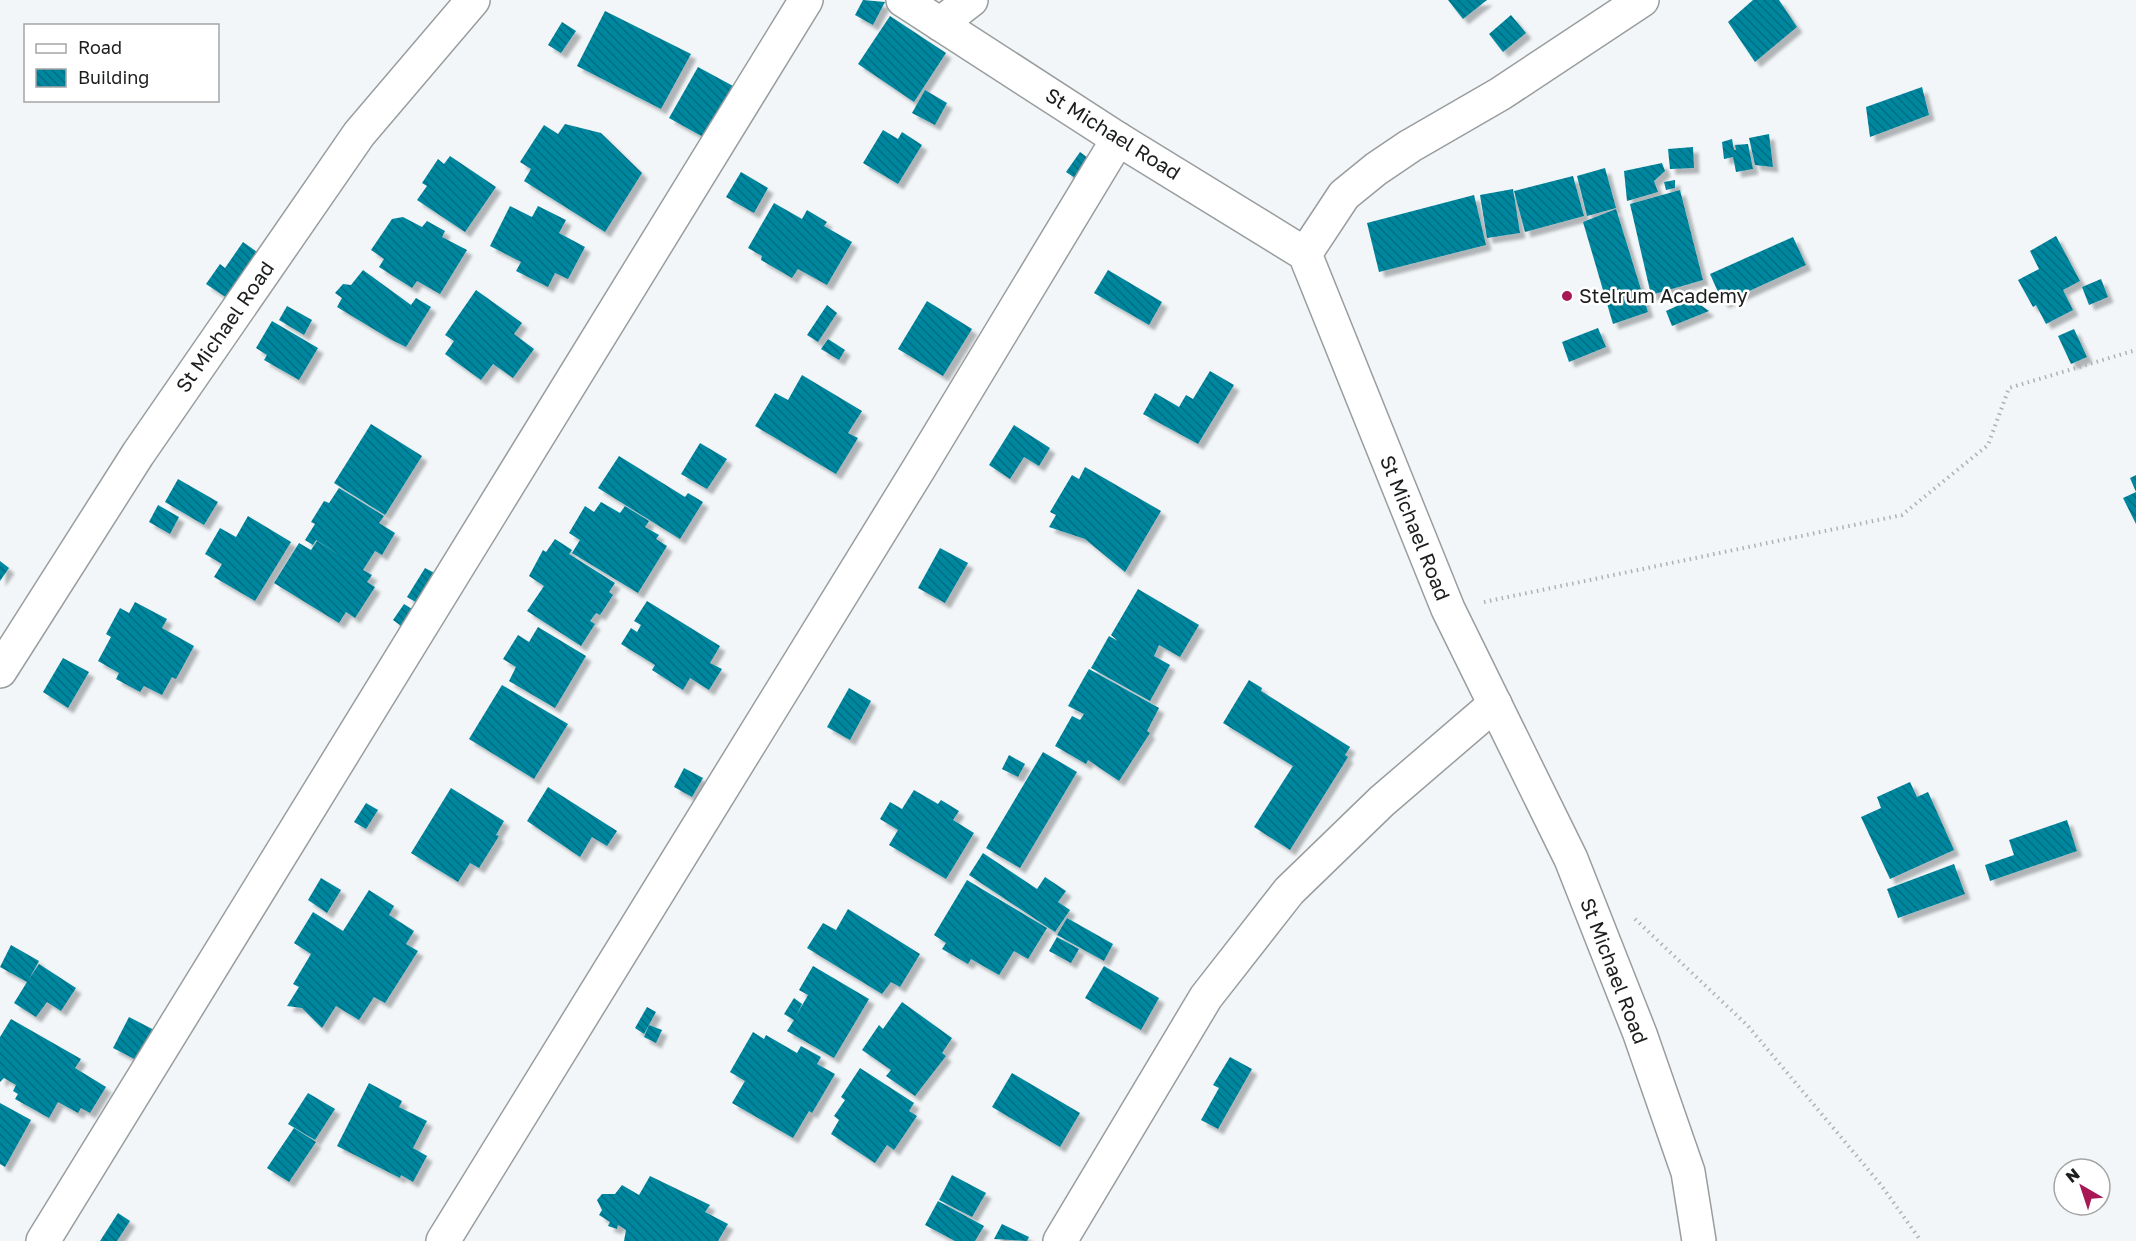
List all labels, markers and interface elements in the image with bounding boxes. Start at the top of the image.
legend [24,24,219,102]
text: Road [78,36,122,58]
text: Building [78,66,149,88]
street label: St Michael Road [1042,82,1185,184]
street label: St Michael Road [170,256,278,397]
place label: Stelrum Academy [1579,283,1748,307]
marker: Stelrum Academy [1560,289,1574,303]
street label: St Michael Road [1376,452,1456,604]
street label: St Michael Road [1576,894,1654,1047]
north arrow [2052,1157,2112,1217]
text: N [2062,1164,2084,1187]

